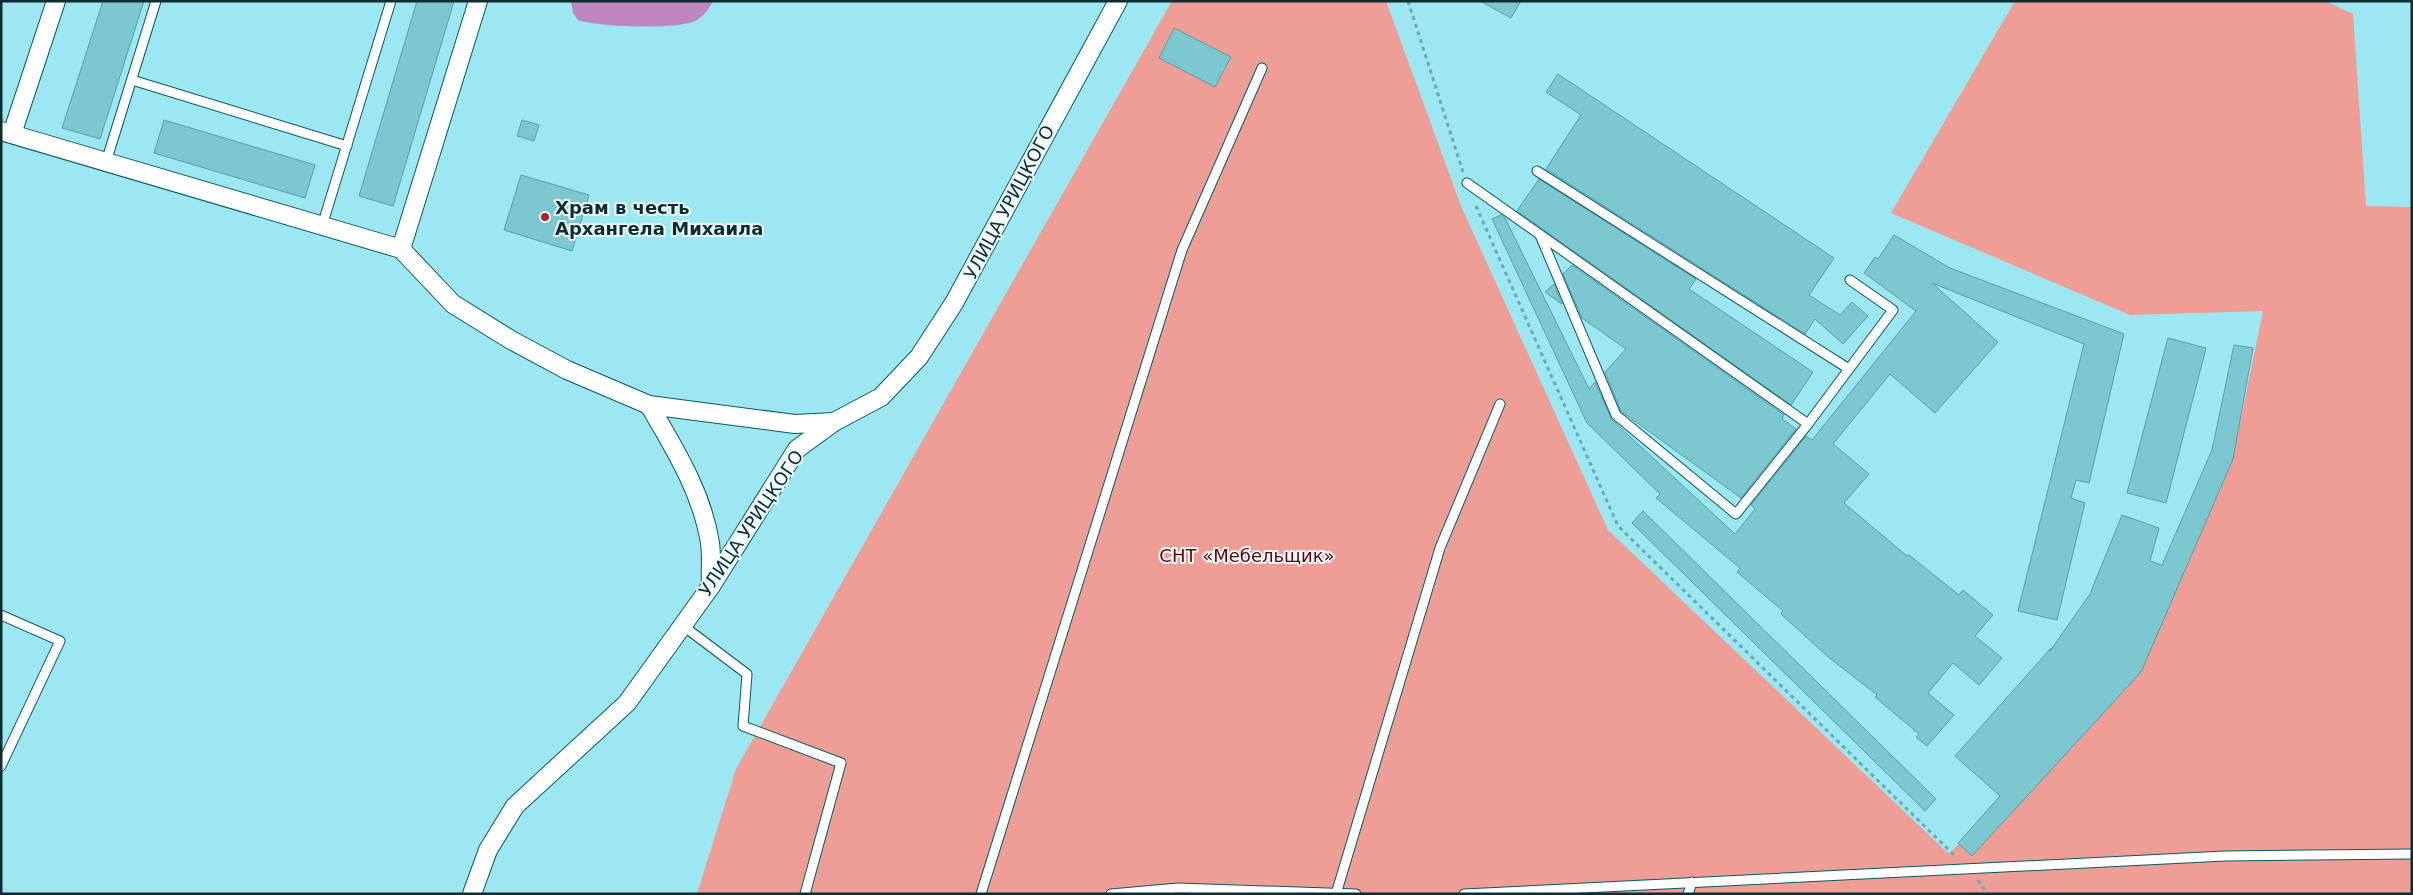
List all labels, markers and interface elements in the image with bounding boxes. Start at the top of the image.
street label: УЛИЦА УРИЦКОГО [960,121,1058,283]
place label: Храм в честь Архангела Михаила [555,197,763,239]
marker: Храм в честь Архангела Михаила [539,211,551,223]
street label: УЛИЦА УРИЦКОГО [694,446,808,600]
park label: СНТ «Мебельщик» [1159,545,1335,566]

